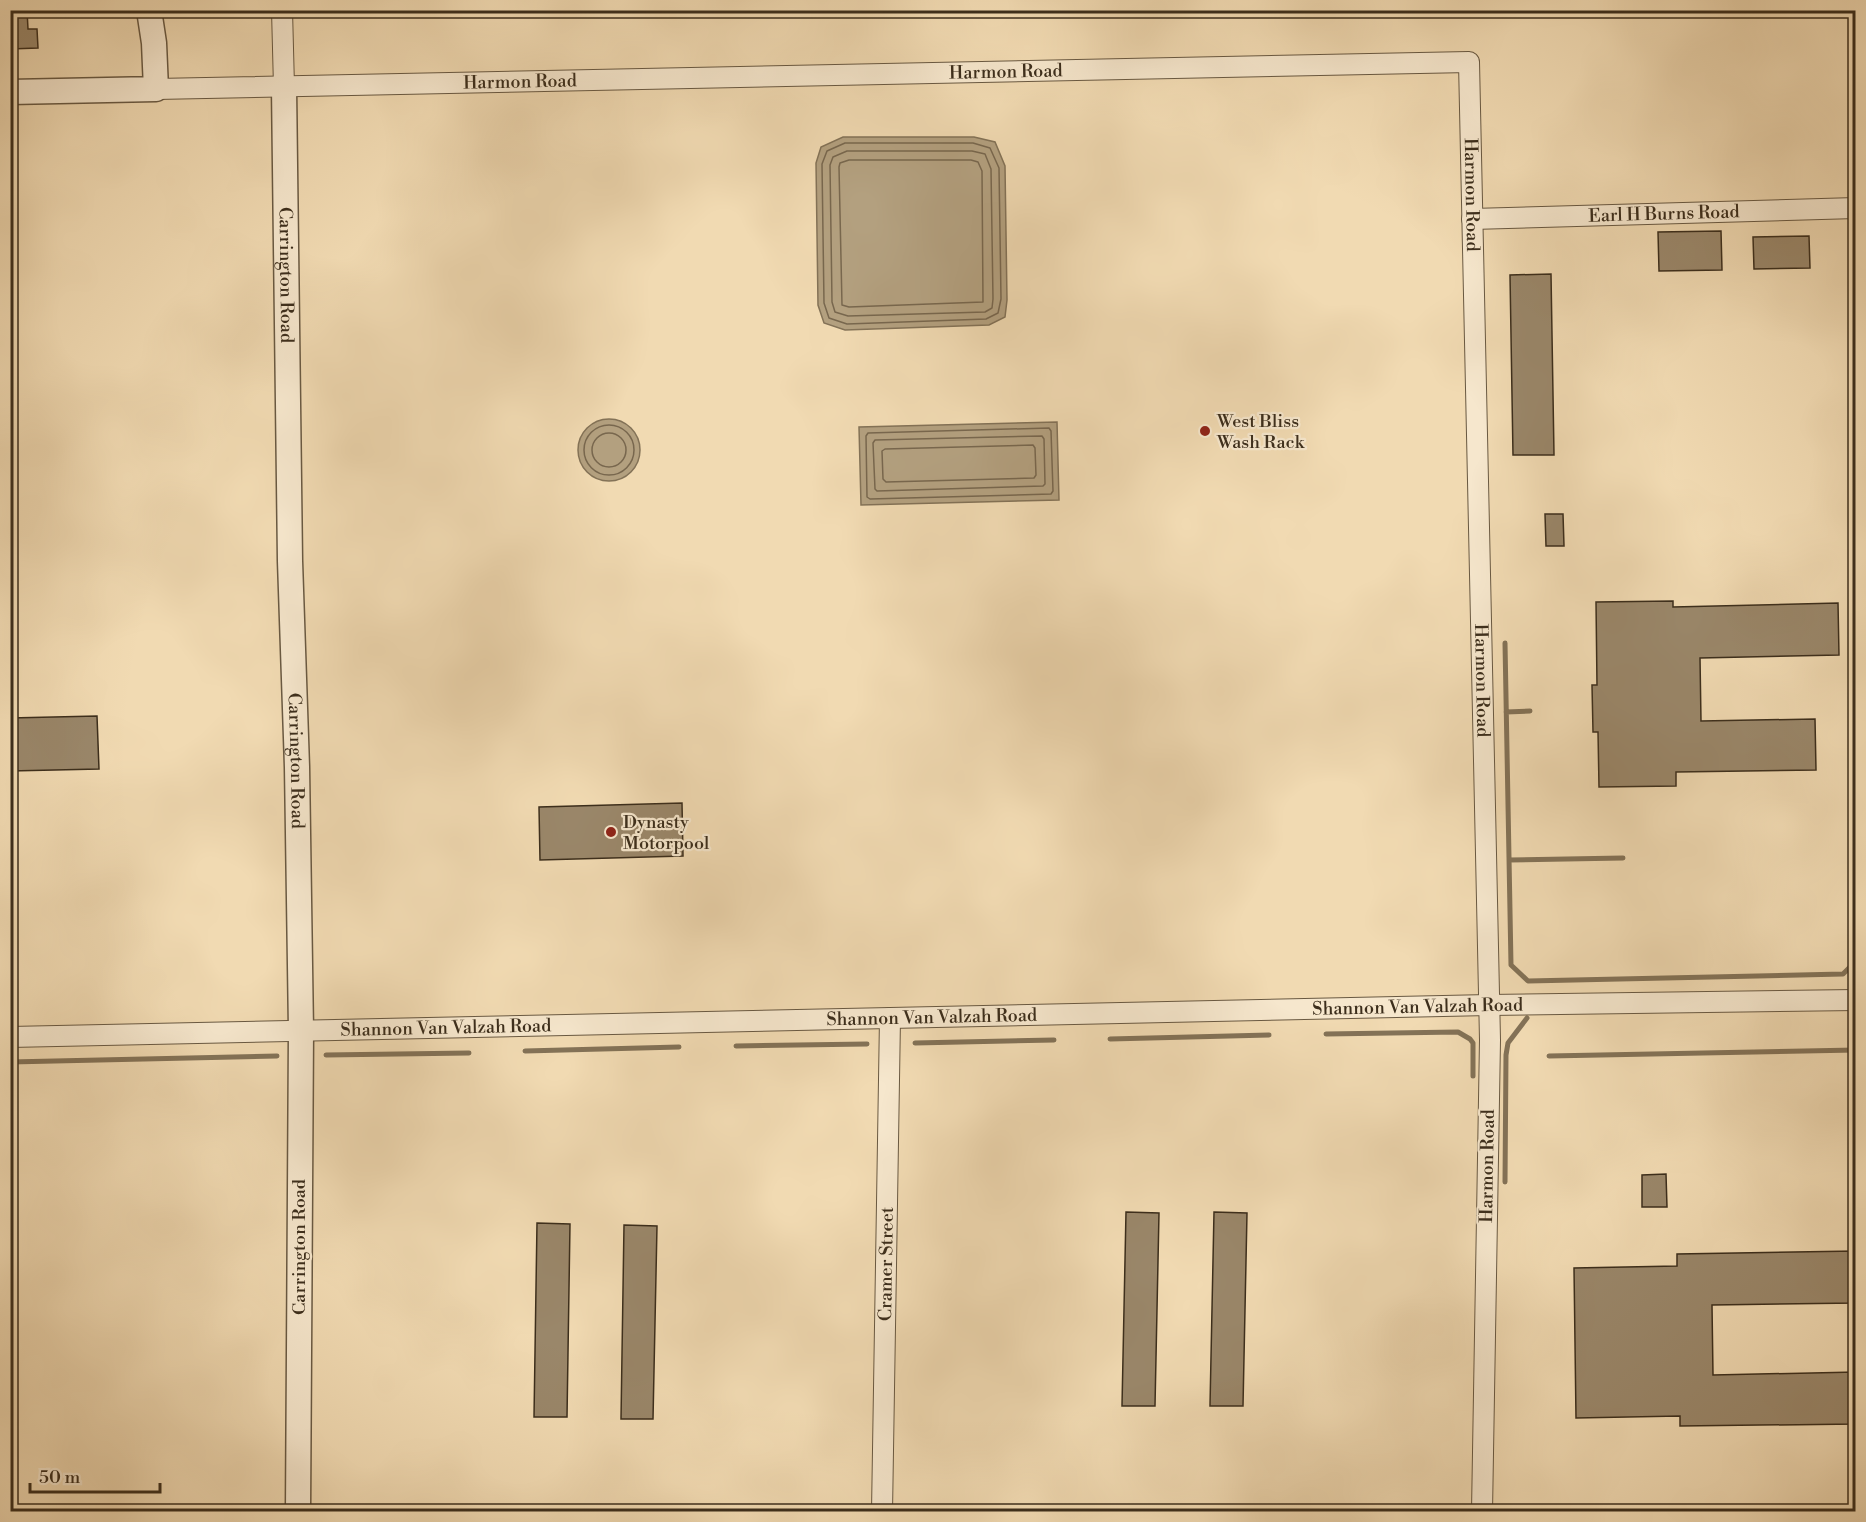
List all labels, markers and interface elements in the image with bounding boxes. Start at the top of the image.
street label: Harmon Road [949,59,1064,85]
street label: Harmon Road [463,69,578,95]
street label: Harmon Road [1459,138,1484,253]
street label: Earl H Burns Road [1588,200,1741,228]
street label: Carrington Road [274,207,298,344]
place label: West Bliss Wash Rack [1216,410,1306,454]
marker: West Bliss Wash Rack [1198,424,1212,438]
street label: Harmon Road [1469,623,1495,738]
street label: Carrington Road [282,692,309,830]
place label: Dynasty Motorpool [623,811,710,855]
marker: Dynasty Motorpool [604,825,618,839]
street label: Shannon Van Valzah Road [1312,994,1524,1021]
street label: Shannon Van Valzah Road [826,1004,1038,1031]
street label: Shannon Van Valzah Road [340,1014,552,1042]
street label: Harmon Road [1475,1108,1500,1223]
street label: Carrington Road [288,1178,311,1315]
street label: Cramer Street [874,1206,899,1321]
scale bar [30,1456,160,1494]
text: 50 m [39,1466,81,1489]

